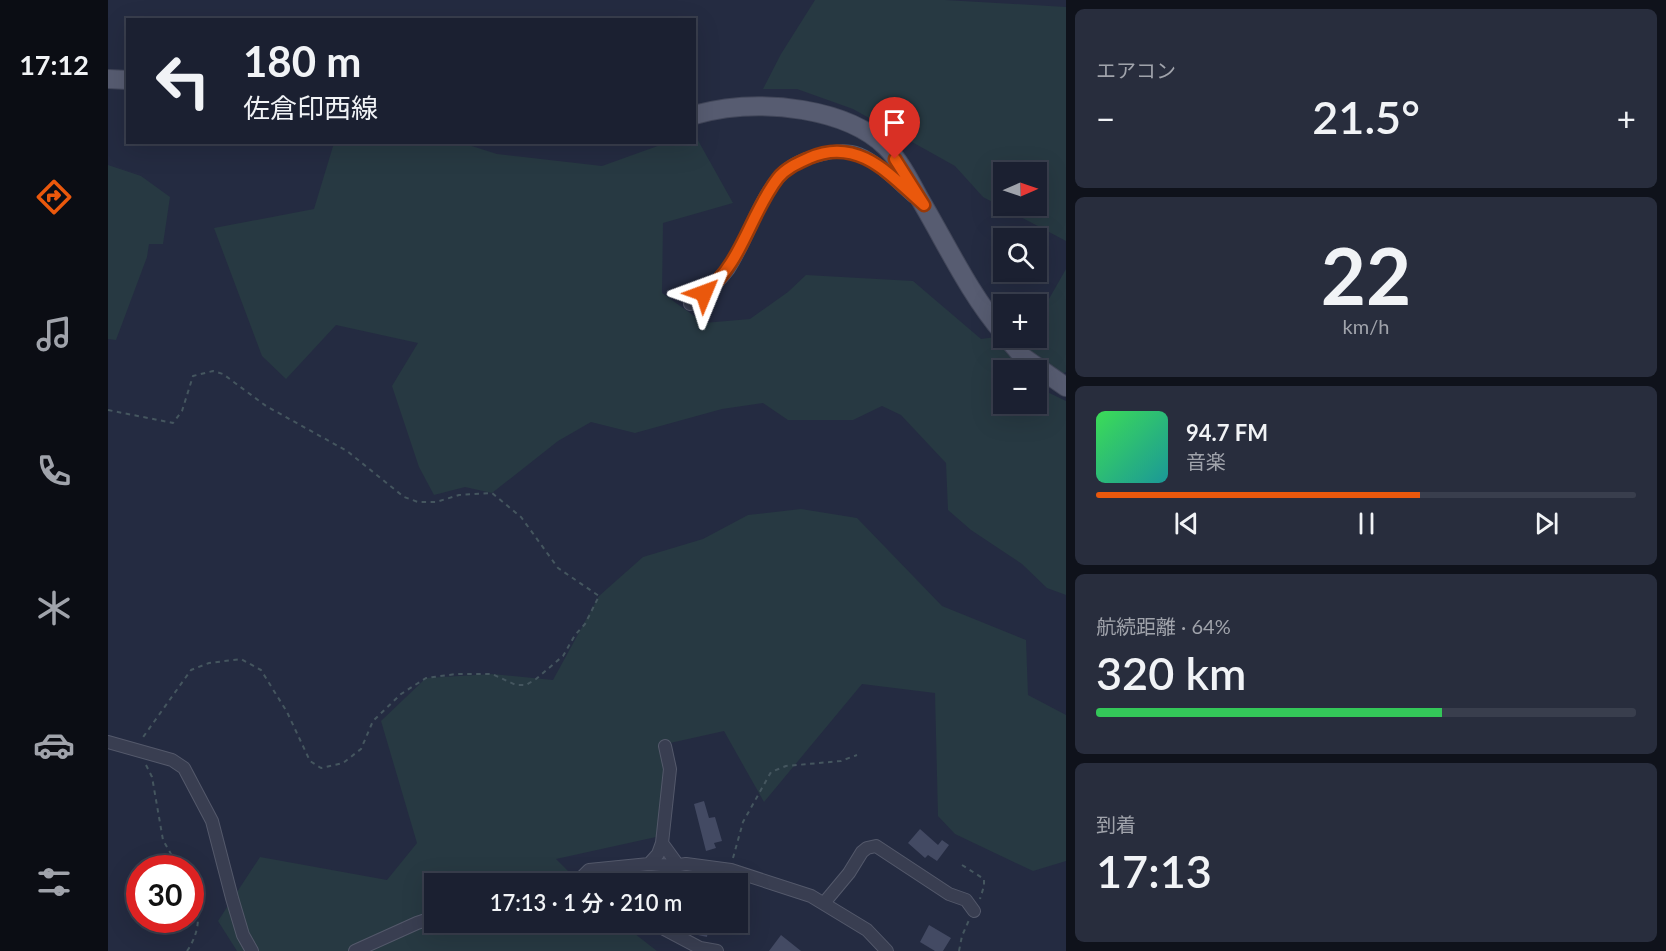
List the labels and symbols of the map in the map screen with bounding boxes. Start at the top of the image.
pin [869,97,920,159]
north arrow [993,162,1047,216]
position arrow [672,261,736,325]
speed limit sign: 30 [126,855,204,933]

